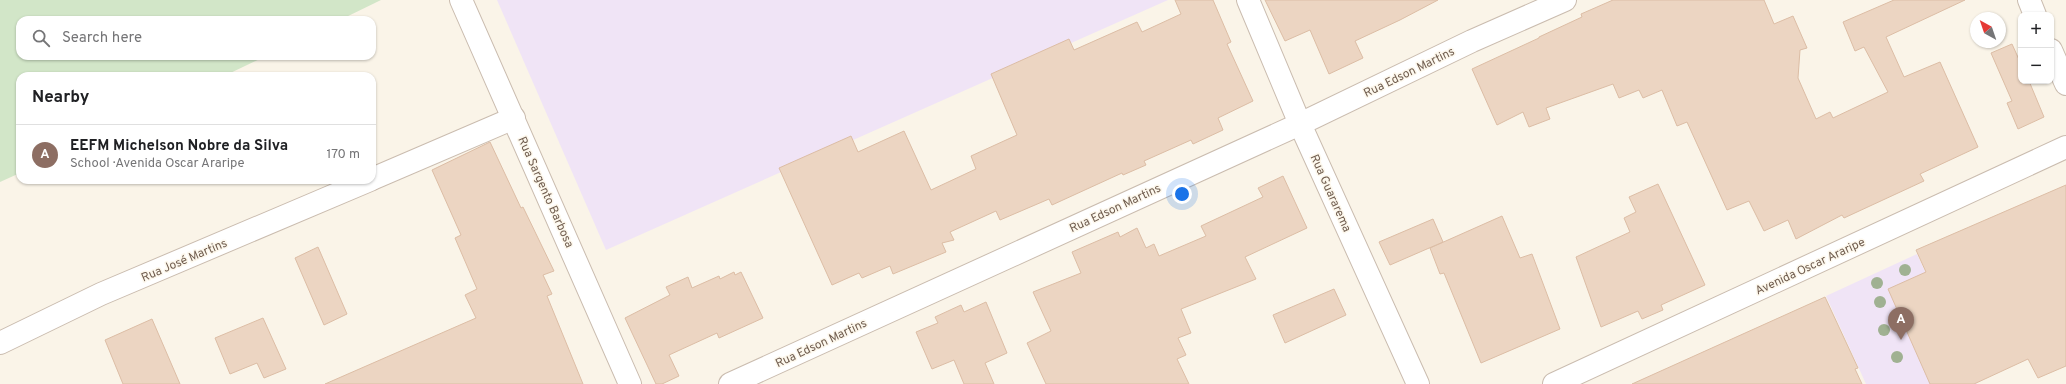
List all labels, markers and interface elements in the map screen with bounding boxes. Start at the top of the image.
north arrow [1970,12,2006,48]
map controls [2018,12,2054,84]
button: + [2018,12,2054,48]
search box [16,16,376,60]
icon: search [30,27,52,49]
text: Search here [62,29,142,48]
street label: Rua Edson Martins [1361,44,1458,102]
button: − [2018,48,2054,84]
text: Nearby [32,87,89,109]
street label: Rua Sargento Barbosa [513,134,577,250]
text: EEFM Michelson Nobre da Silva [70,137,288,156]
text: A [40,147,50,163]
text: 170 m [326,147,360,163]
street label: Rua Guararema [1306,152,1354,235]
text: School · Avenida Oscar Araripe [70,156,245,172]
street label: Rua Edson Martins [1067,181,1164,237]
your location [1172,184,1192,204]
street label: Avenida Oscar Araripe [1753,234,1868,299]
street label: Rua José Martins [139,236,230,286]
pin: A [1888,307,1914,340]
street label: Rua Edson Martins [773,316,870,372]

